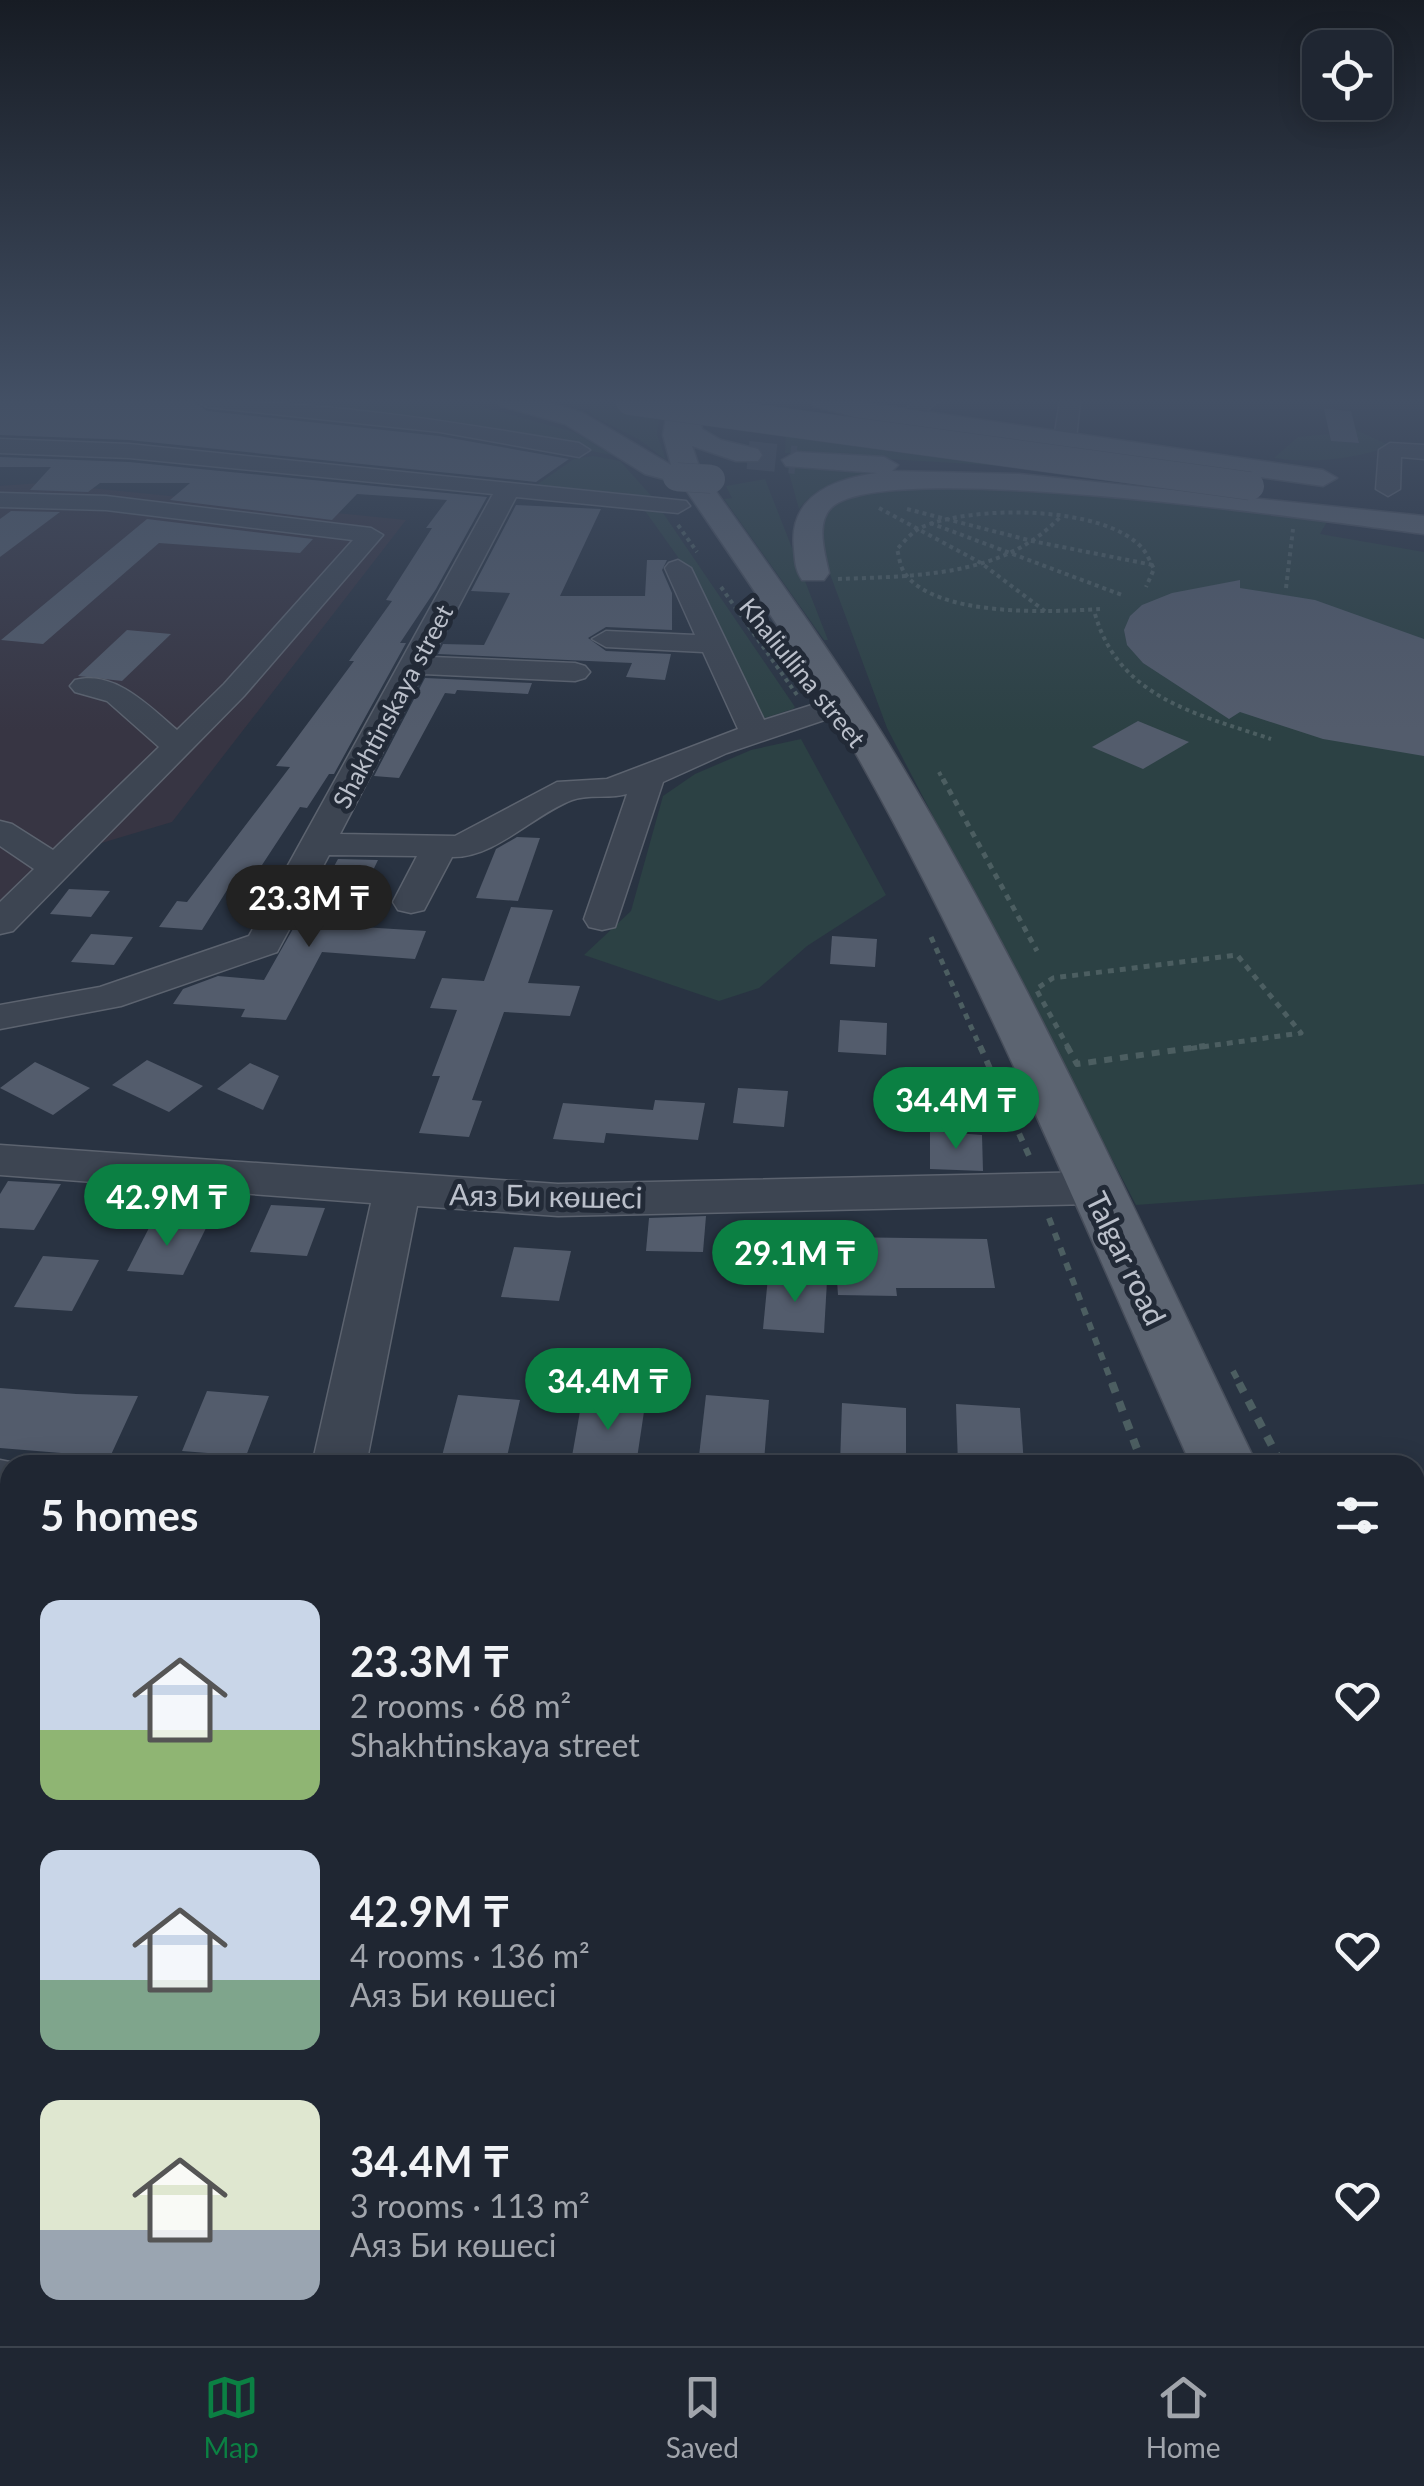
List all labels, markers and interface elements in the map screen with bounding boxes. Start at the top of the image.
map controls [1302,30,1392,120]
button: locate [1302,30,1392,120]
street label: Khaliullina street [734,591,872,753]
street label: Shakhtinskaya street [326,599,458,813]
pin: 23.3M ₸ [217,865,401,950]
text: 23.3M ₸ [248,878,370,917]
pin: 34.4M ₸ [864,1067,1048,1152]
text: 34.4M ₸ [895,1080,1017,1119]
pin: 42.9M ₸ [75,1164,259,1249]
street label: Аяз Би көшесі [449,1175,643,1215]
text: 42.9M ₸ [106,1177,228,1216]
street label: Talgar road [1079,1185,1175,1331]
pin: 29.1M ₸ [703,1220,887,1305]
text: 29.1M ₸ [734,1233,856,1272]
pin: 34.4M ₸ [516,1348,700,1433]
text: 34.4M ₸ [547,1361,669,1400]
icon: filters [1330,1488,1385,1543]
text: 5 homes [40,1490,198,1540]
text: 23.3M ₸ [350,1636,510,1686]
icon: home [120,1640,240,1760]
icon: heart [1330,1673,1385,1728]
text: 2 rooms · 68 m² [350,1686,571,1725]
text: Shakhtinskaya street [350,1725,640,1764]
text: 42.9M ₸ [350,1886,510,1936]
icon: home [120,1890,240,2010]
icon: heart [1330,1923,1385,1978]
text: 4 rooms · 136 m² [350,1936,590,1975]
text: Аяз Би көшесі [350,1975,556,2014]
text: 34.4M ₸ [350,2136,510,2186]
icon: home [120,2140,240,2260]
icon: heart [1330,2173,1385,2228]
text: 3 rooms · 113 m² [350,2186,590,2225]
text: Аяз Би көшесі [350,2225,556,2264]
tab: Map [204,2370,259,2464]
tab: Saved [666,2370,739,2464]
tab: Home [1146,2370,1220,2464]

